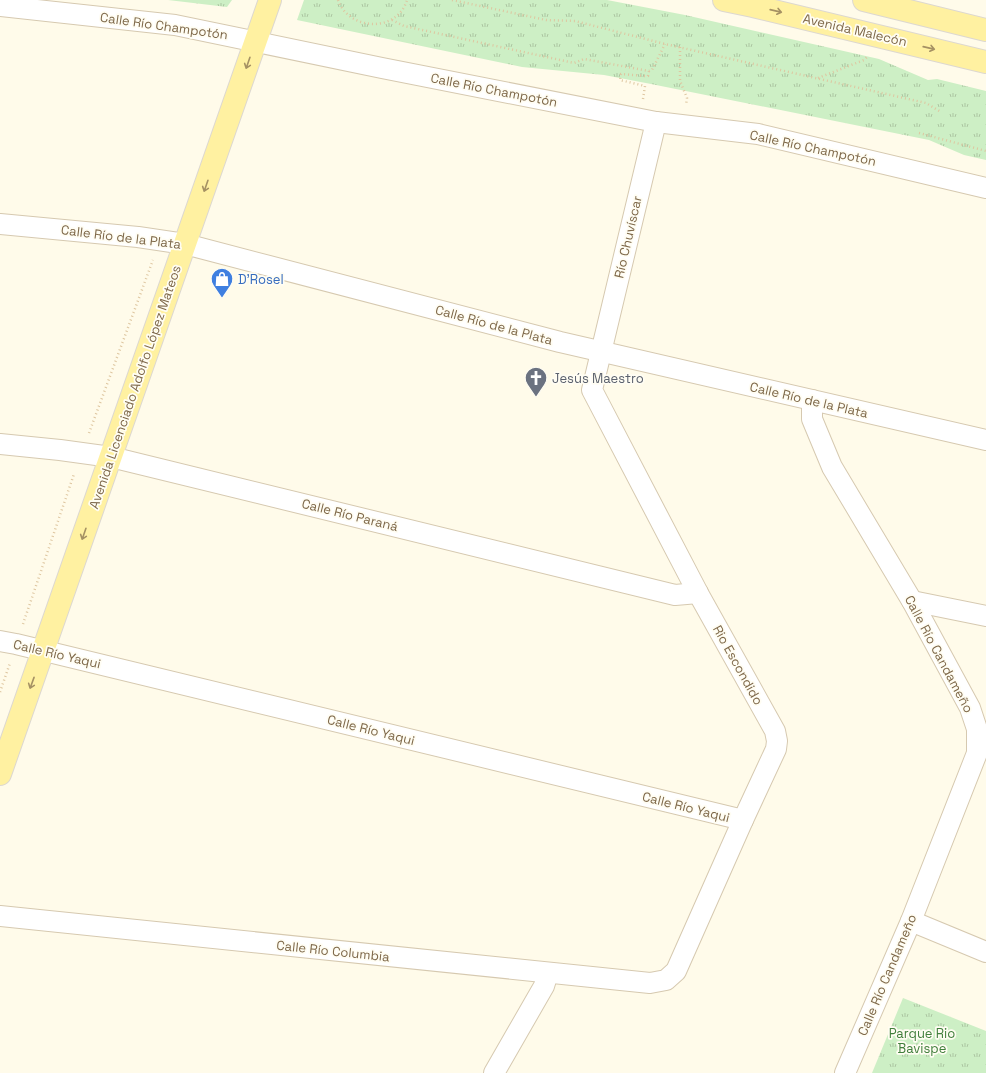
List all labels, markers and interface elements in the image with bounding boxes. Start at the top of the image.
one-way arrow [769,8,782,16]
street label: Calle Río Champotón [99,9,229,43]
street label: Avenida Malecón [801,10,909,50]
one-way arrow [922,45,935,52]
one-way arrow [244,57,252,69]
street label: Calle Río Champotón [429,69,559,111]
street label: Calle Río Champotón [748,126,878,170]
one-way arrow [201,180,209,192]
street label: Río Chuvíscar [610,194,646,280]
street label: Calle Río de la Plata [60,221,183,253]
street label: Avenida Licenciado Adolfo López Mateos [85,263,185,511]
shop icon: D'Rosel [209,266,235,299]
place label: D'Rosel [238,271,284,288]
street label: Calle Río de la Plata [433,301,555,349]
church icon: Jesús Maestro [523,365,549,398]
place label: Jesús Maestro [552,370,644,387]
street label: Calle Río de la Plata [748,378,870,422]
street label: Calle Río Paraná [300,495,400,535]
one-way arrow [80,527,87,540]
street label: Calle Río Candameño [901,592,977,716]
street label: Rio Escondido [709,622,767,708]
street label: Calle Río Yaqui [11,636,103,672]
one-way arrow [28,676,36,688]
street label: Calle Río Yaqui [326,711,416,749]
street label: Calle Río Yaqui [641,788,731,826]
street label: Calle Río Candameño [854,912,920,1038]
street label: Calle Río Columbia [276,937,391,965]
park label: Parque Rio Bavispe [889,1025,955,1057]

